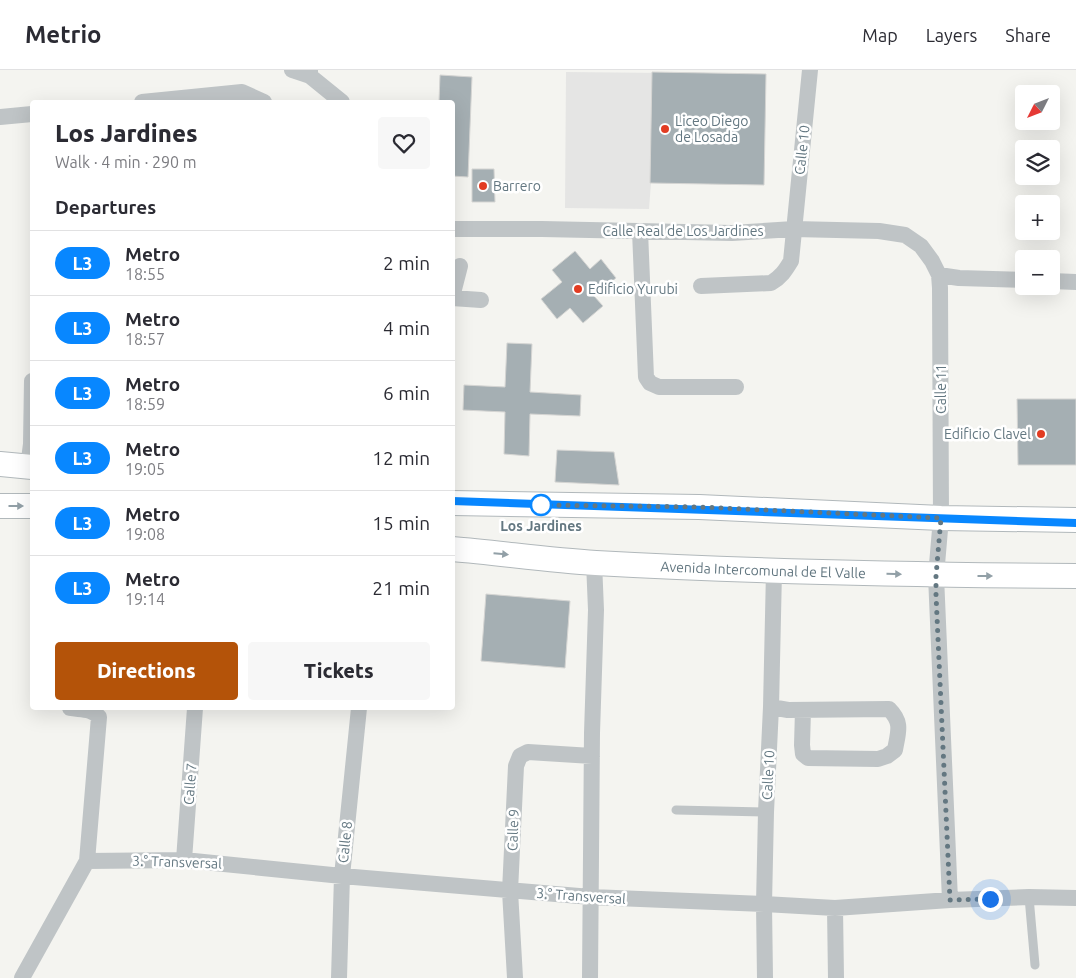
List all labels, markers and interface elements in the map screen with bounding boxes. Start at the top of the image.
text: Metrio [25,21,102,48]
text: Map [862,25,898,45]
text: Layers [926,25,977,45]
text: Share [1005,25,1051,45]
north arrow [1015,85,1060,130]
map controls [1015,85,1060,295]
place label: Liceo Diego de Losada [675,113,748,145]
button: heart [378,117,430,169]
text: Los Jardines [55,120,198,147]
marker: Liceo Diego de Losada [659,123,671,135]
street label: Calle 10 [791,124,813,176]
button: layers [1015,140,1060,185]
text: Walk · 4 min · 290 m [55,153,197,171]
place label: Barrero [493,178,541,194]
marker: Barrero [477,180,489,192]
button: + [1015,195,1060,240]
text: Departures [55,196,156,218]
street label: Calle Real de Los Jardines [602,223,764,239]
text: Metro [125,243,180,265]
button: − [1015,250,1060,295]
text: 2 min [383,252,430,274]
text: L3 [72,253,93,273]
text: 18:55 [125,265,165,283]
place label: Edificio Yurubi [588,281,678,297]
marker: Edificio Yurubi [572,283,584,295]
text: Metro [125,308,180,330]
text: 4 min [383,317,430,339]
text: L3 [72,318,93,338]
text: 18:57 [125,330,165,348]
street label: Calle 11 [933,364,949,414]
text: Metro [125,373,180,395]
text: 6 min [383,382,430,404]
text: L3 [72,383,93,403]
text: 18:59 [125,395,165,413]
place label: Edificio Clavel [944,426,1031,442]
marker: Edificio Clavel [1035,428,1047,440]
text: Metro [125,438,180,460]
text: 12 min [372,447,430,469]
text: L3 [72,448,93,468]
text: 19:05 [125,460,165,478]
marker: Los Jardines [530,494,552,516]
one-way arrow [9,502,25,510]
text: Metro [125,503,180,525]
text: 15 min [372,512,430,534]
text: L3 [72,513,93,533]
place label: Los Jardines [500,518,582,534]
text: 19:08 [125,525,165,543]
one-way arrow [493,550,509,558]
street label: Avenida Intercomunal de El Valle [660,558,866,581]
text: Metro [125,568,180,590]
one-way arrow [886,570,902,578]
one-way arrow [977,572,993,580]
text: 21 min [372,577,430,599]
text: L3 [72,578,93,598]
text: 19:14 [125,590,165,608]
button: Directions [55,642,238,700]
button: Tickets [248,642,430,700]
street label: Calle 10 [759,750,777,800]
street label: Calle 7 [181,763,199,805]
street label: Calle 9 [504,809,522,851]
street label: Calle 8 [335,820,355,864]
street label: 3.° Transversal [132,852,222,872]
street label: 3.° Transversal [536,885,627,907]
your location [978,887,1003,912]

